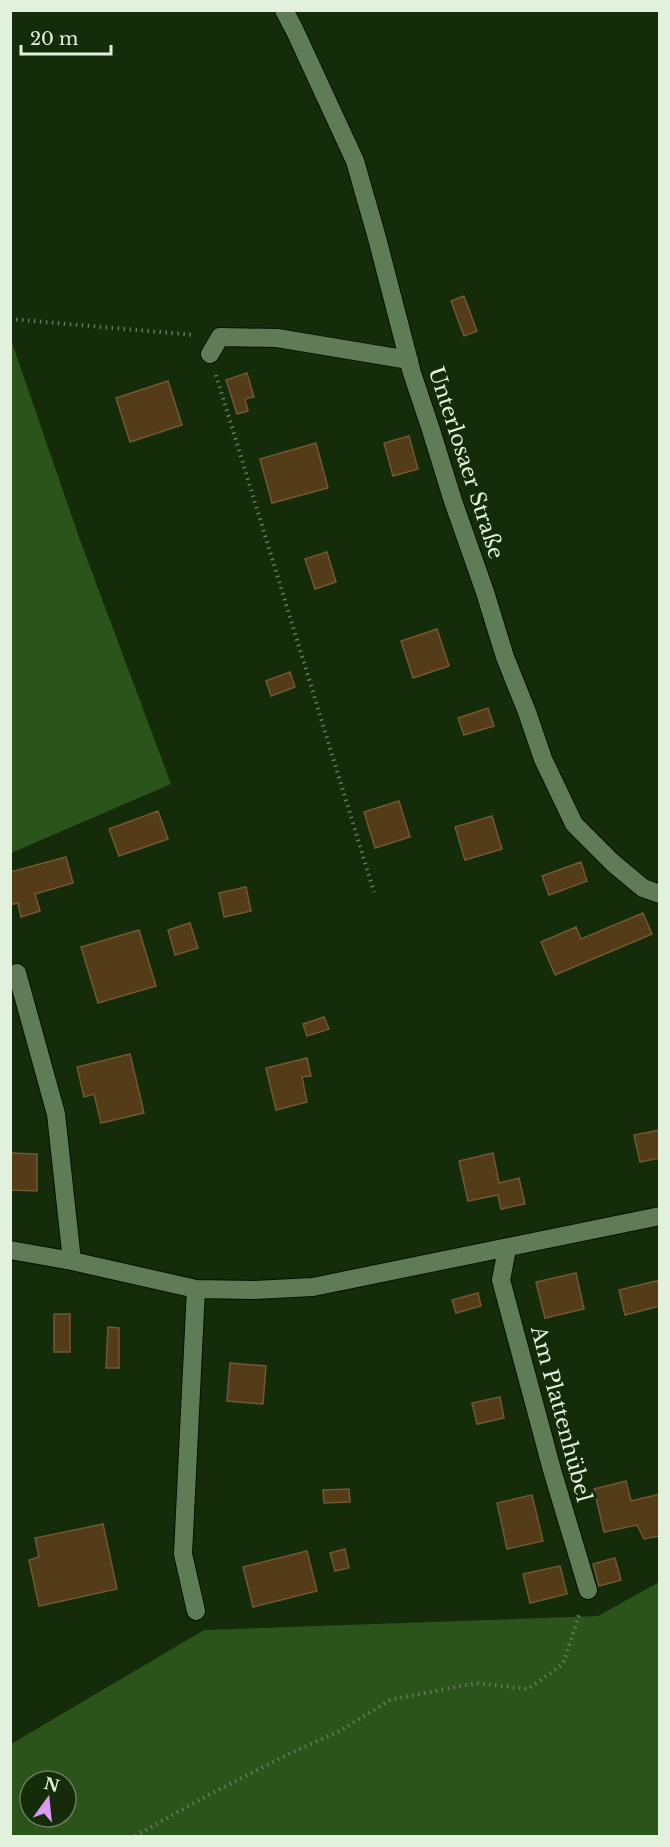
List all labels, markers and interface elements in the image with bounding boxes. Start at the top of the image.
scale bar [21,18,111,56]
text: 20 m [30,28,78,50]
street label: Unterlosaer Straße [423,364,509,562]
street label: Am Plattenhübel [525,1322,597,1505]
north arrow [18,1769,78,1829]
text: N [42,1773,62,1796]

